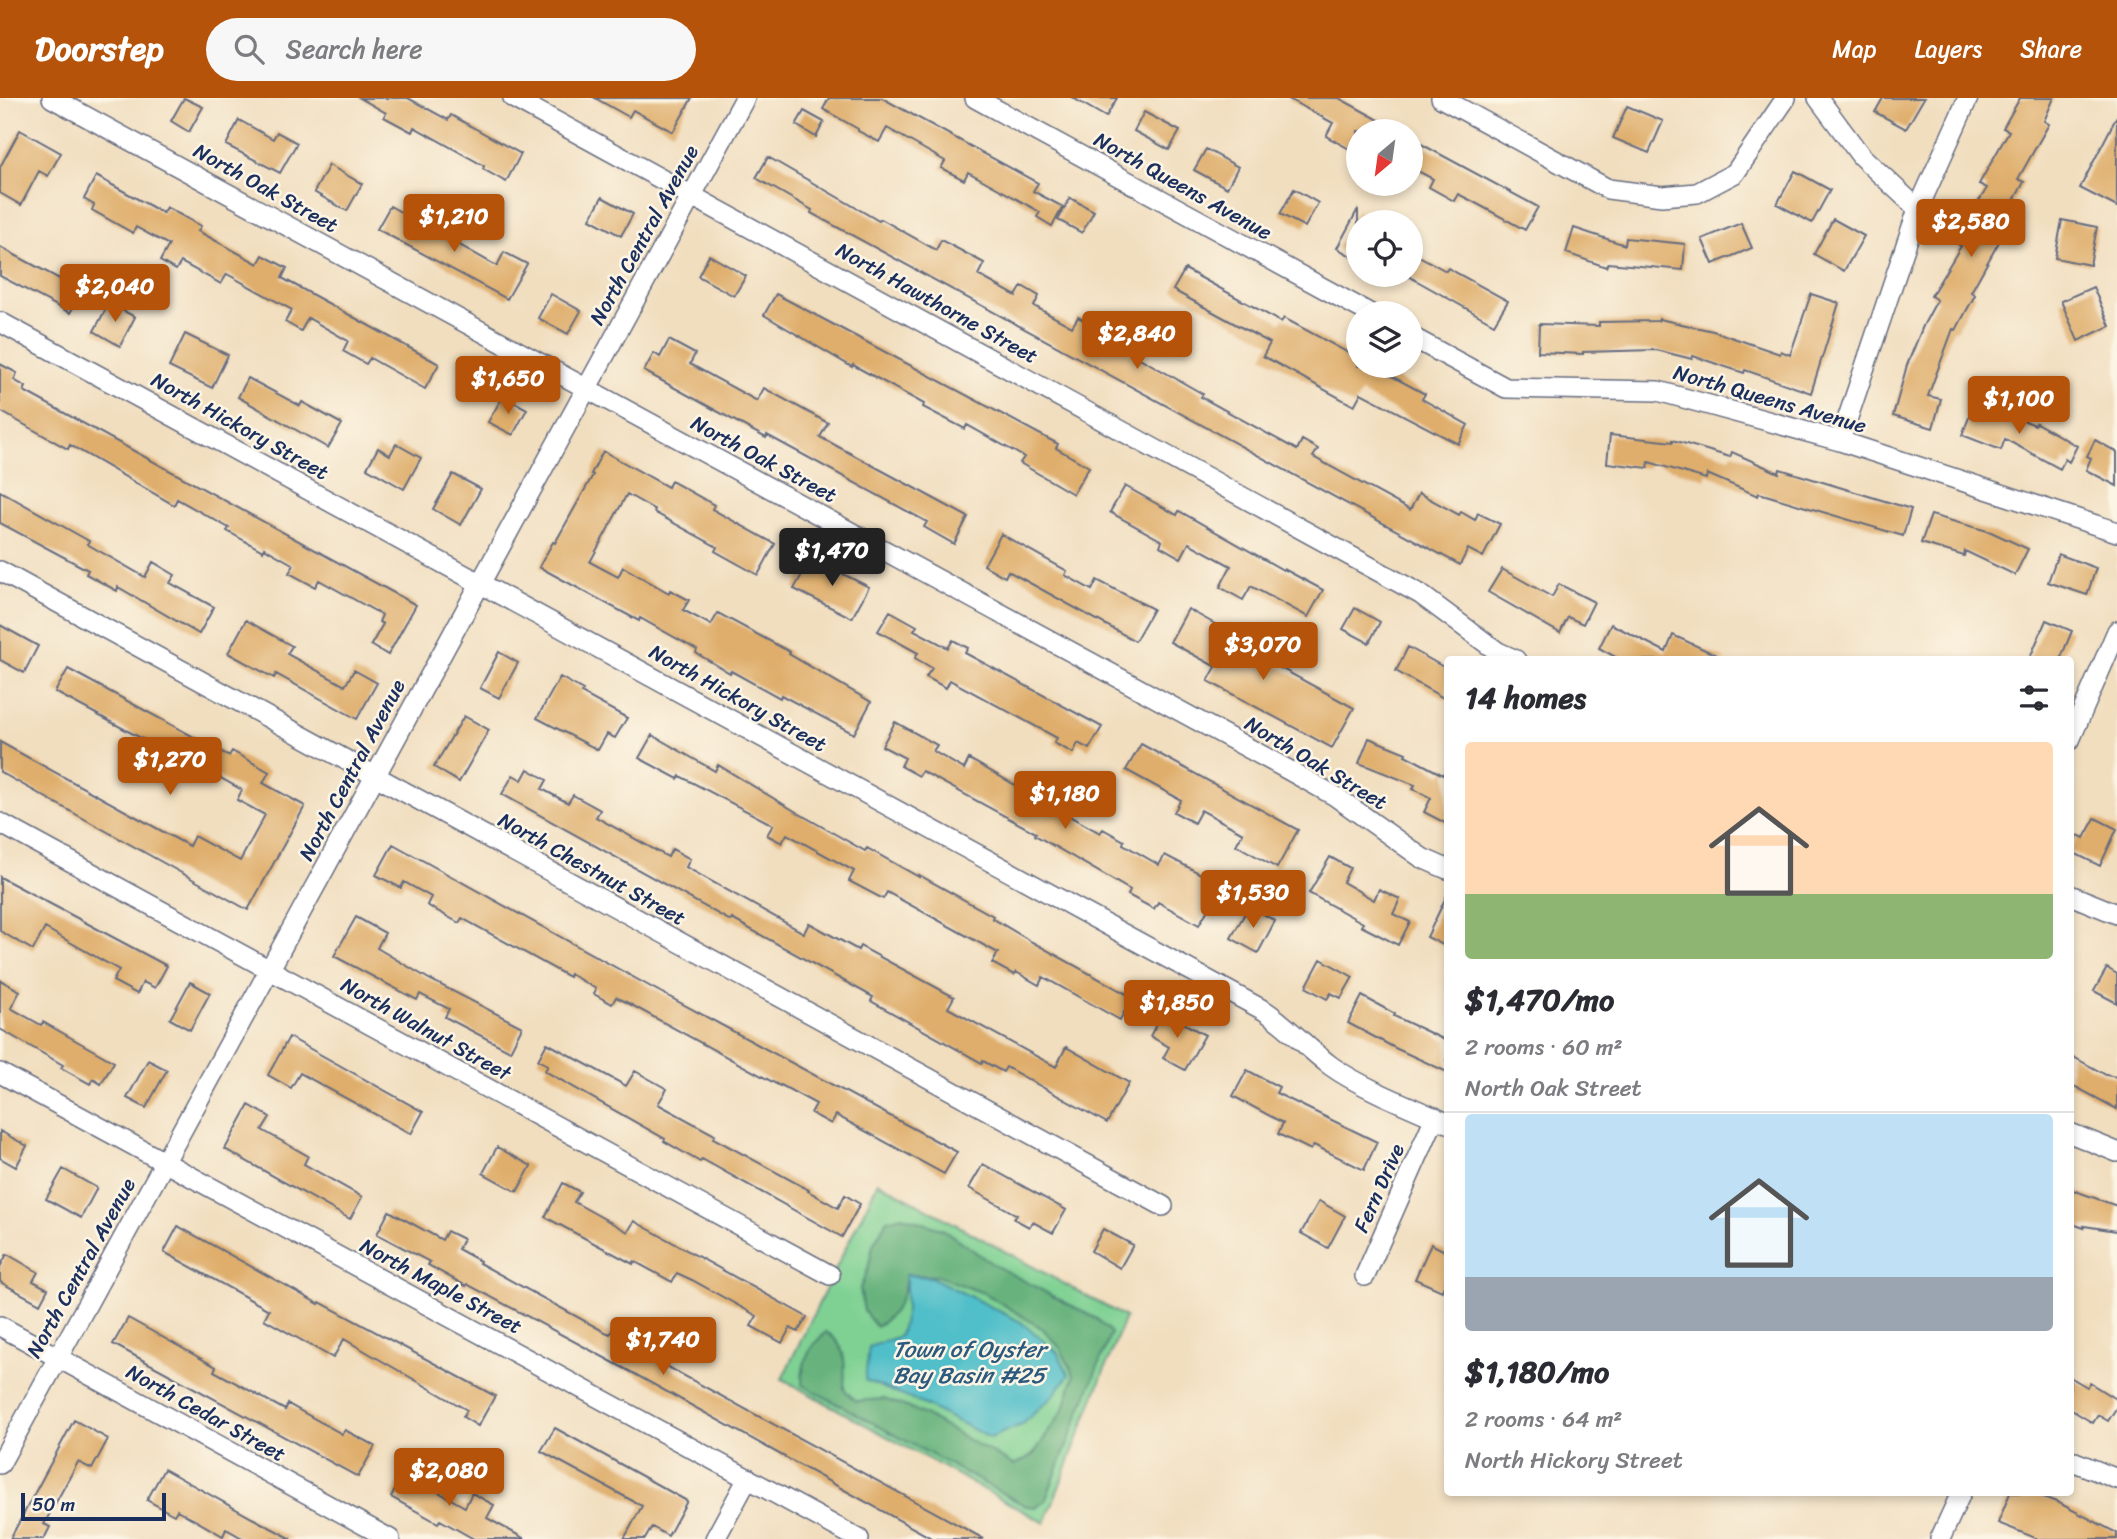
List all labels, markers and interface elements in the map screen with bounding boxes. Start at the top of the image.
search box [206,18,696,81]
text: Doorstep [35,20,164,78]
text: Search here [286,26,423,72]
text: Map [1832,28,1877,70]
text: Layers [1915,28,1982,70]
text: Share [2020,28,2082,70]
icon: search [230,30,268,68]
north arrow [1346,119,1423,196]
map controls [1346,119,1423,378]
street label: North Queens Avenue [1087,121,1280,251]
street label: North Oak Street [186,132,346,244]
street label: North Central Avenue [579,138,709,332]
pin: $1,210 [397,194,511,254]
text: $1,210 [419,196,489,237]
pin: $2,580 [1914,200,2028,259]
text: $2,580 [1932,201,2010,242]
button: locate [1346,210,1423,287]
street label: North Hawthorne Street [829,231,1045,375]
pin: $2,040 [58,264,172,324]
text: $2,040 [76,266,154,307]
button: layers [1346,301,1423,378]
pin: $2,840 [1080,312,1194,371]
text: $2,840 [1098,313,1176,354]
street label: North Queens Avenue [1669,353,1871,445]
pin: $1,650 [451,356,565,416]
text: $1,650 [471,358,545,399]
street label: North Hickory Street [144,361,336,491]
pin: $1,100 [1962,376,2076,436]
text: $1,100 [1984,378,2054,419]
street label: North Oak Street [684,404,844,514]
pin: $1,470 [775,528,889,588]
text: $1,470 [795,530,869,571]
pin: $3,070 [1206,622,1320,682]
text: $3,070 [1225,624,1301,665]
street label: North Hickory Street [642,633,834,763]
text: 14 homes [1465,671,1586,725]
street label: North Central Avenue [288,672,416,868]
icon: filters [2015,679,2053,717]
street label: North Oak Street [1237,705,1395,821]
pin: $1,270 [113,738,227,797]
text: $1,270 [134,739,206,780]
pin: $1,180 [1008,772,1122,831]
text: $1,180 [1030,773,1100,814]
icon: home [1696,788,1822,914]
street label: North Chestnut Street [491,801,693,937]
pin: $1,530 [1196,870,1310,930]
text: $1,530 [1217,872,1289,913]
street label: North Walnut Street [334,966,520,1092]
text: $1,470/mo [1465,973,1614,1027]
pin: $1,850 [1120,981,1234,1040]
text: $1,850 [1140,982,1214,1023]
text: 2 rooms · 60 m² [1465,1027,1623,1068]
text: North Oak Street [1465,1068,1642,1109]
street label: Fern Drive [1342,1137,1416,1239]
icon: home [1696,1160,1822,1286]
street label: North Central Avenue [16,1171,146,1365]
street label: North Maple Street [353,1227,529,1345]
pin: $1,740 [606,1318,720,1377]
text: $1,740 [626,1319,700,1360]
water label: Town of Oyster Bay Basin #25 [893,1329,1050,1396]
text: $1,180/mo [1465,1345,1609,1399]
street label: North Cedar Street [119,1353,293,1473]
text: 2 rooms · 64 m² [1465,1399,1622,1440]
text: North Hickory Street [1465,1440,1683,1481]
pin: $2,080 [392,1448,506,1508]
text: $2,080 [410,1450,488,1491]
text: 50 m [32,1488,75,1521]
scale bar [21,1490,166,1522]

